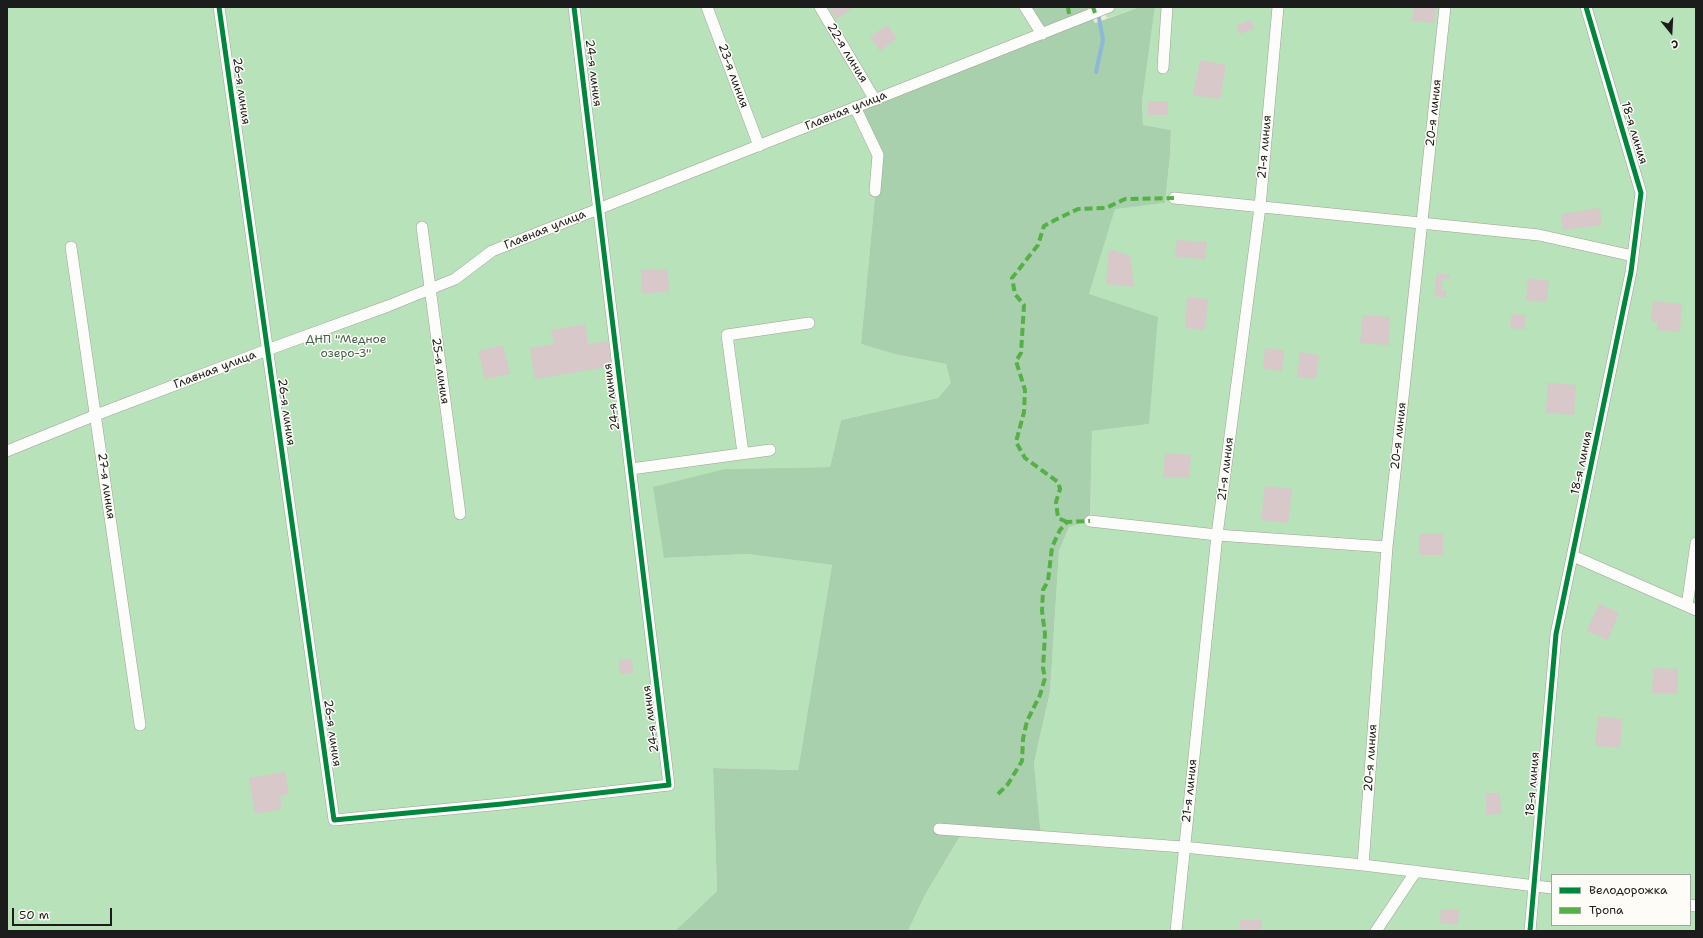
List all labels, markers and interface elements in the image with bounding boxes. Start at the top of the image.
north arrow [1651,12,1691,52]
street label: 22-я линия [824,21,870,85]
text: С [1669,36,1680,52]
street label: 24-я линия [582,39,604,107]
street label: 23-я линия [715,42,751,110]
street label: 26-я линия [229,56,253,126]
street label: 20-я линия [1423,79,1445,147]
street label: Главная улица [803,88,889,134]
street label: 18-я линия [1618,100,1650,166]
street label: 21-я линия [1255,115,1275,179]
street label: Главная улица [502,207,588,253]
park label: ДНП "Медное озеро-3" [305,333,387,361]
street label: 25-я линия [428,337,452,405]
street label: Главная улица [172,348,258,392]
street label: 24-я линия [601,363,623,431]
street label: 26-я линия [274,377,298,447]
street label: 20-я линия [1388,402,1410,470]
street label: 18-я линия [1568,430,1596,496]
street label: 21-я линия [1215,436,1237,502]
street label: 27-я линия [94,452,118,520]
street label: 24-я линия [640,685,662,753]
street label: 26-я линия [320,698,344,768]
street label: 20-я линия [1361,724,1381,792]
street label: 18-я линия [1523,751,1543,817]
street label: 21-я линия [1179,758,1201,824]
legend [1551,874,1691,926]
text: Велодорожка [1589,882,1667,898]
scale bar [14,900,114,926]
text: Тропа [1589,902,1623,918]
text: 50 m [19,907,49,923]

